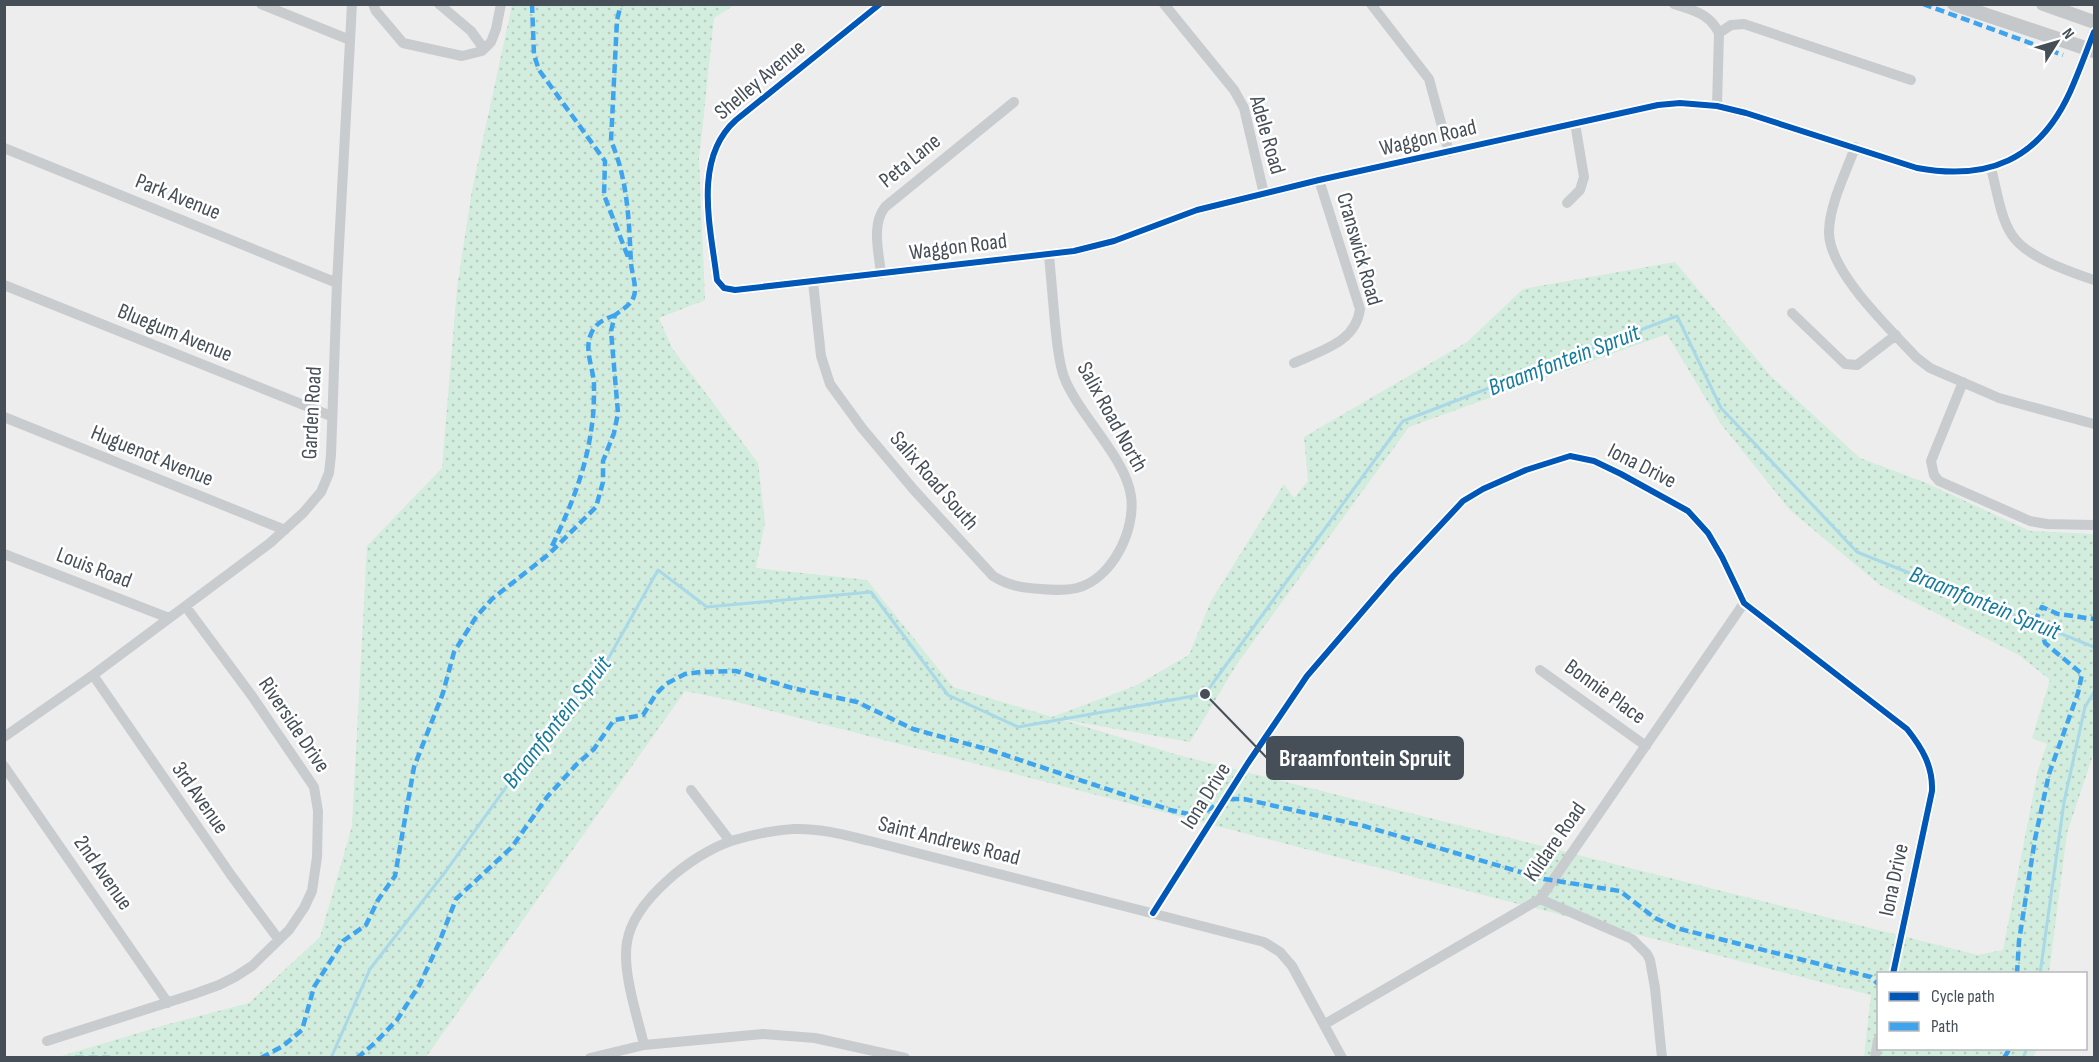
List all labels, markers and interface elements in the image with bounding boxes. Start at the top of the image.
north arrow [2027,12,2087,72]
text: N [2058,25,2078,43]
street label: Shelley Avenue [709,34,811,126]
street label: Adele Road [1243,92,1291,177]
street label: Waggon Road [1377,114,1479,162]
street label: Peta Lane [874,128,946,194]
street label: Park Avenue [131,168,225,226]
street label: Cranswick Road [1330,189,1388,309]
street label: Waggon Road [908,228,1008,266]
street label: Bluegum Avenue [114,298,236,368]
water label: Braamfontein Spruit [1484,317,1645,402]
street label: Salix Road North [1071,357,1153,477]
street label: Garden Road [296,366,328,460]
street label: Huguenot Avenue [87,419,217,493]
street label: Salix Road South [884,426,984,536]
street label: Iona Drive [1603,437,1681,495]
street label: Louis Road [53,541,135,595]
water label: Braamfontein Spruit [1905,560,2065,647]
water label: Braamfontein Spruit [496,649,618,794]
street label: Bonnie Place [1559,654,1651,730]
street label: Riverside Drive [252,672,336,778]
callout: Braamfontein Spruit [1267,737,1463,779]
text: Braamfontein Spruit [1279,744,1451,773]
street label: 3rd Avenue [166,757,234,839]
street label: Iona Drive [1175,758,1237,834]
street label: Kildare Road [1518,797,1592,887]
street label: Saint Andrews Road [875,810,1023,872]
street label: 2nd Avenue [68,830,138,916]
street label: Iona Drive [1873,841,1915,919]
legend [1877,972,2087,1050]
text: Cycle path [1931,986,1995,1007]
text: Path [1931,1016,1959,1037]

